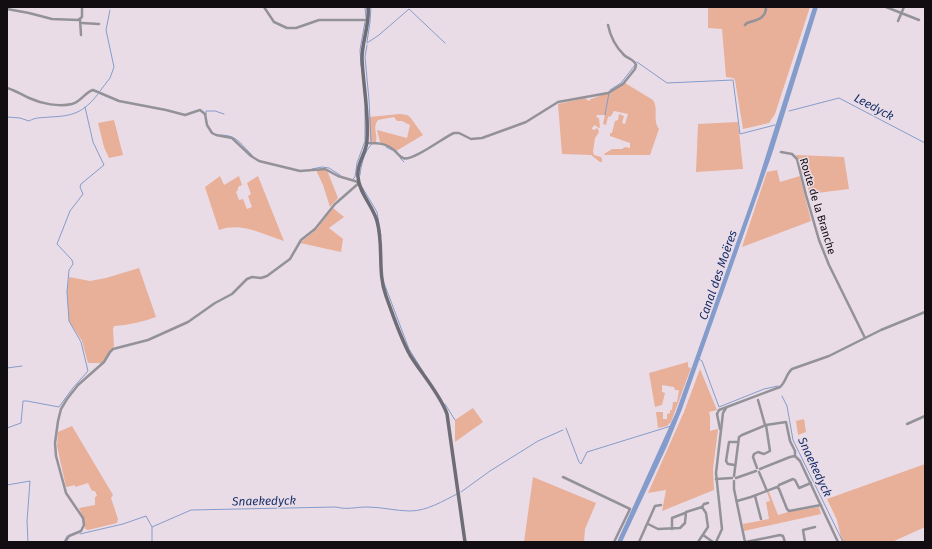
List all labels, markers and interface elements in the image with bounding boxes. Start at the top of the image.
water label: Leedyck [852,91,897,123]
street label: Route de la Branche [797,156,838,256]
water label: Canal des Moëres [696,228,740,322]
water label: Snaekedyck [795,434,835,499]
water label: Snaekedyck [231,493,297,509]

